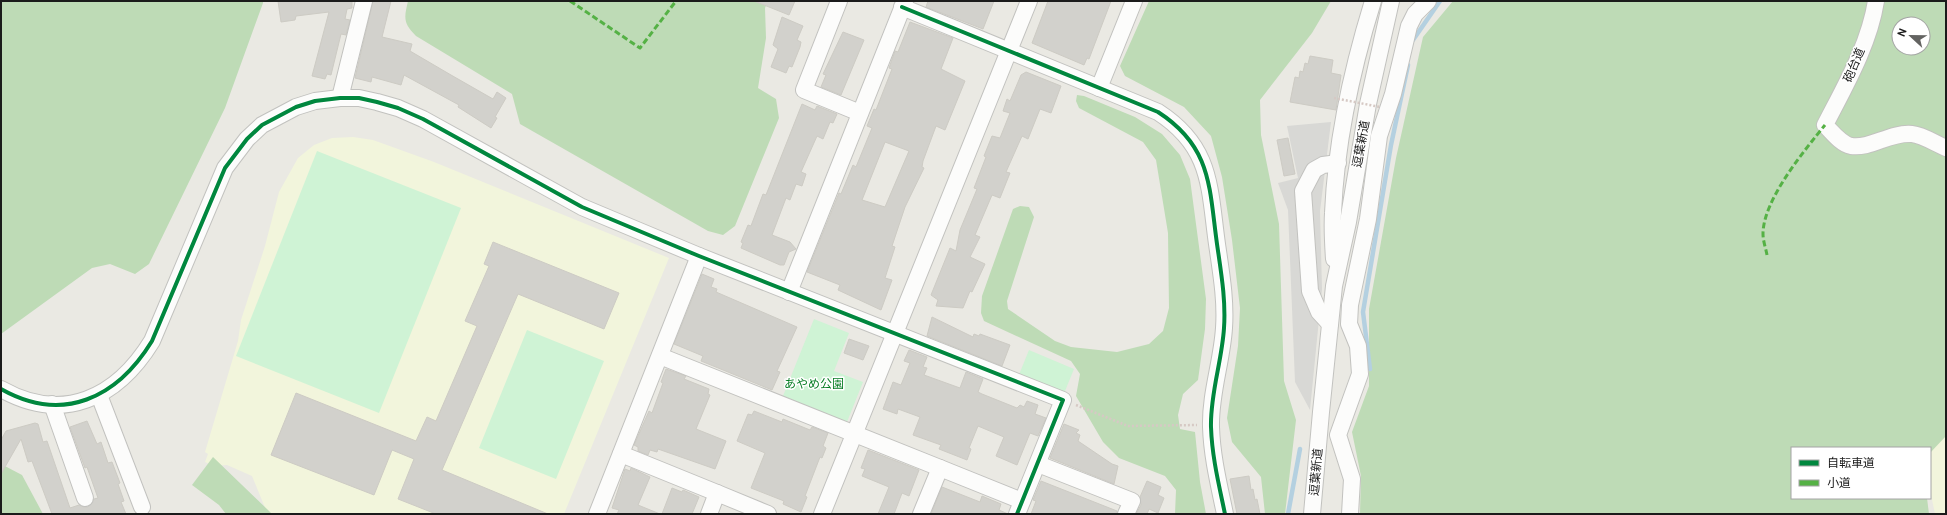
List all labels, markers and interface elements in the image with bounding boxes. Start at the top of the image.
north arrow [1891,16,1931,56]
text: N [1895,26,1911,39]
street label: 砲台道 [1841,46,1869,85]
street label: 逗葉新道 [1350,119,1374,169]
park label: あやめ公園 [784,377,844,393]
street label: 逗葉新道 [1307,447,1327,497]
legend [1791,447,1931,499]
text: 自転車道 [1827,456,1875,472]
text: 小道 [1827,476,1851,492]

